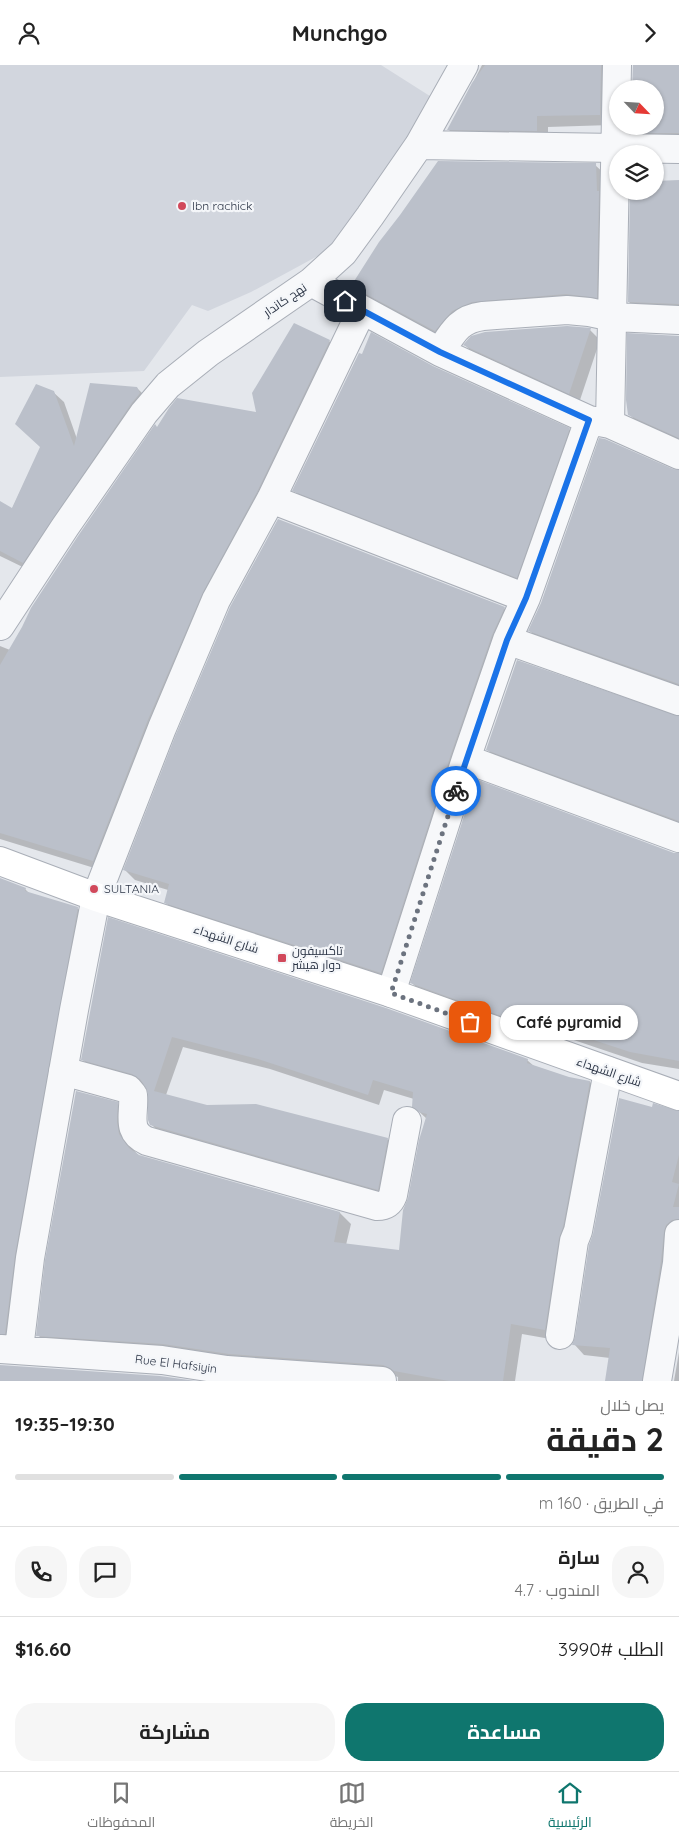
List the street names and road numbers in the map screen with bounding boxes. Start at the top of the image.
street label: نهج كاندار [259,280,310,321]
street label: شارع الشهداء [191,921,261,957]
street label: شارع الشهداء [574,1053,644,1091]
street label: Rue El Hafsiyin [134,1351,218,1376]

